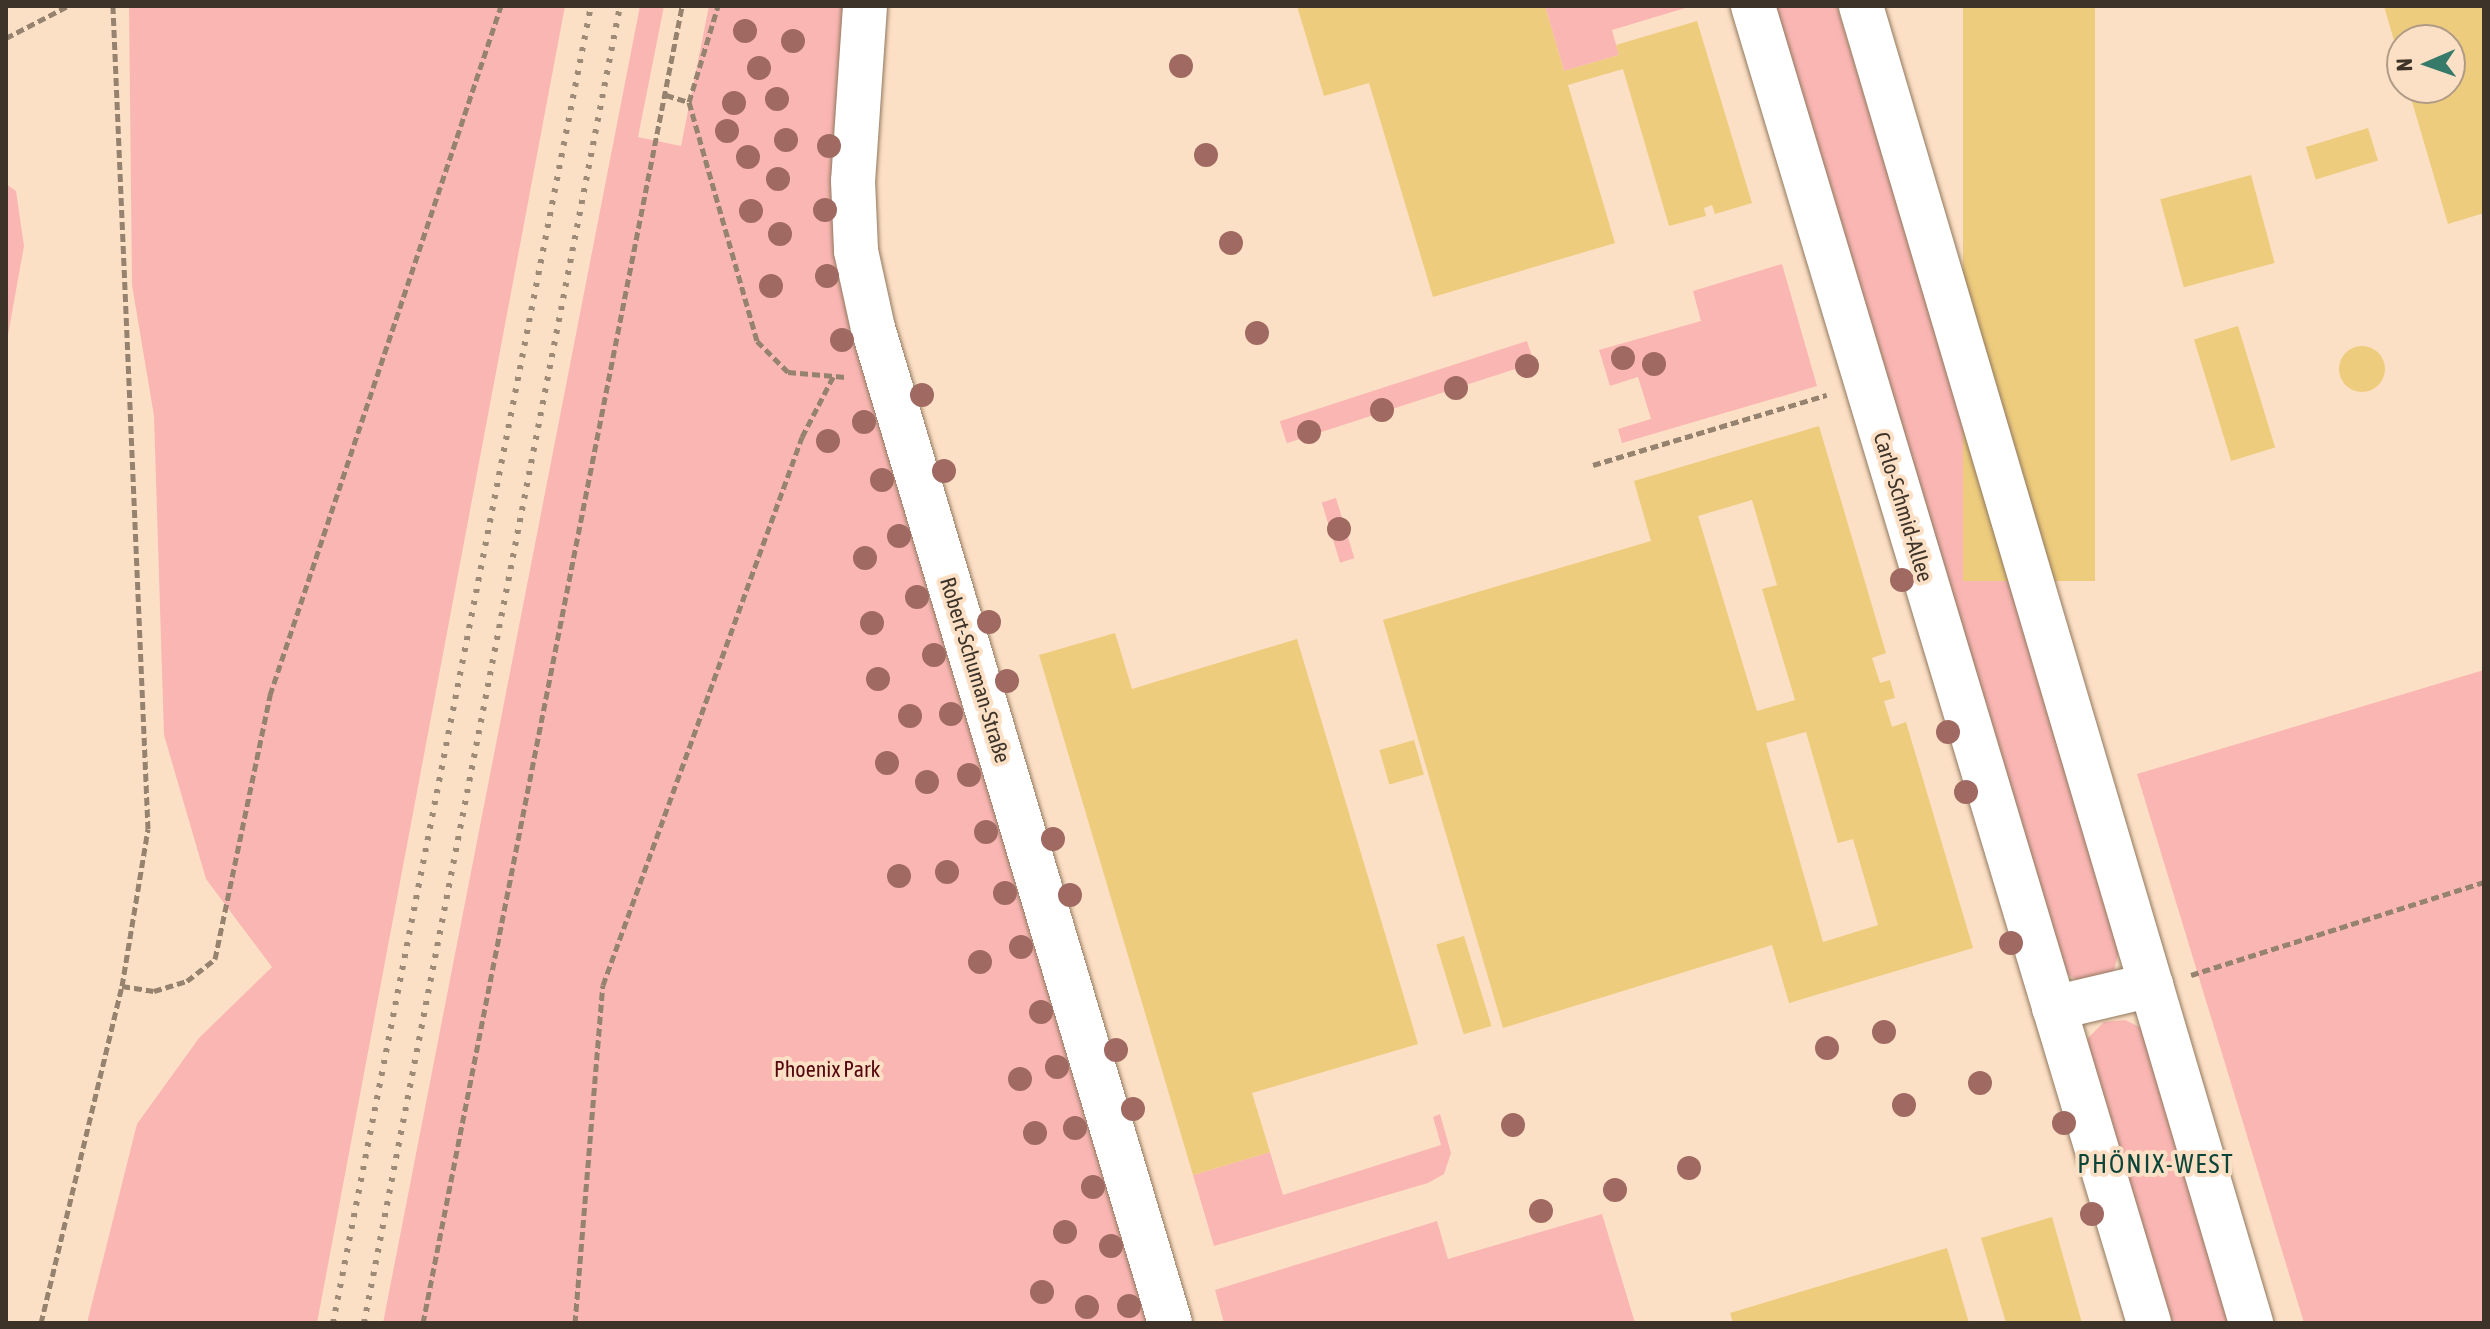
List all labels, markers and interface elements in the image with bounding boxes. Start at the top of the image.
north arrow [2386,24,2466,104]
text: N [2391,58,2417,72]
street label: Carlo-Schmid-Allee [1868,429,1938,585]
street label: Robert-Schuman-Straße [934,574,1016,766]
park label: Phoenix Park [774,1057,880,1083]
district label: PHÖNIX-WEST [2077,1149,2235,1181]

